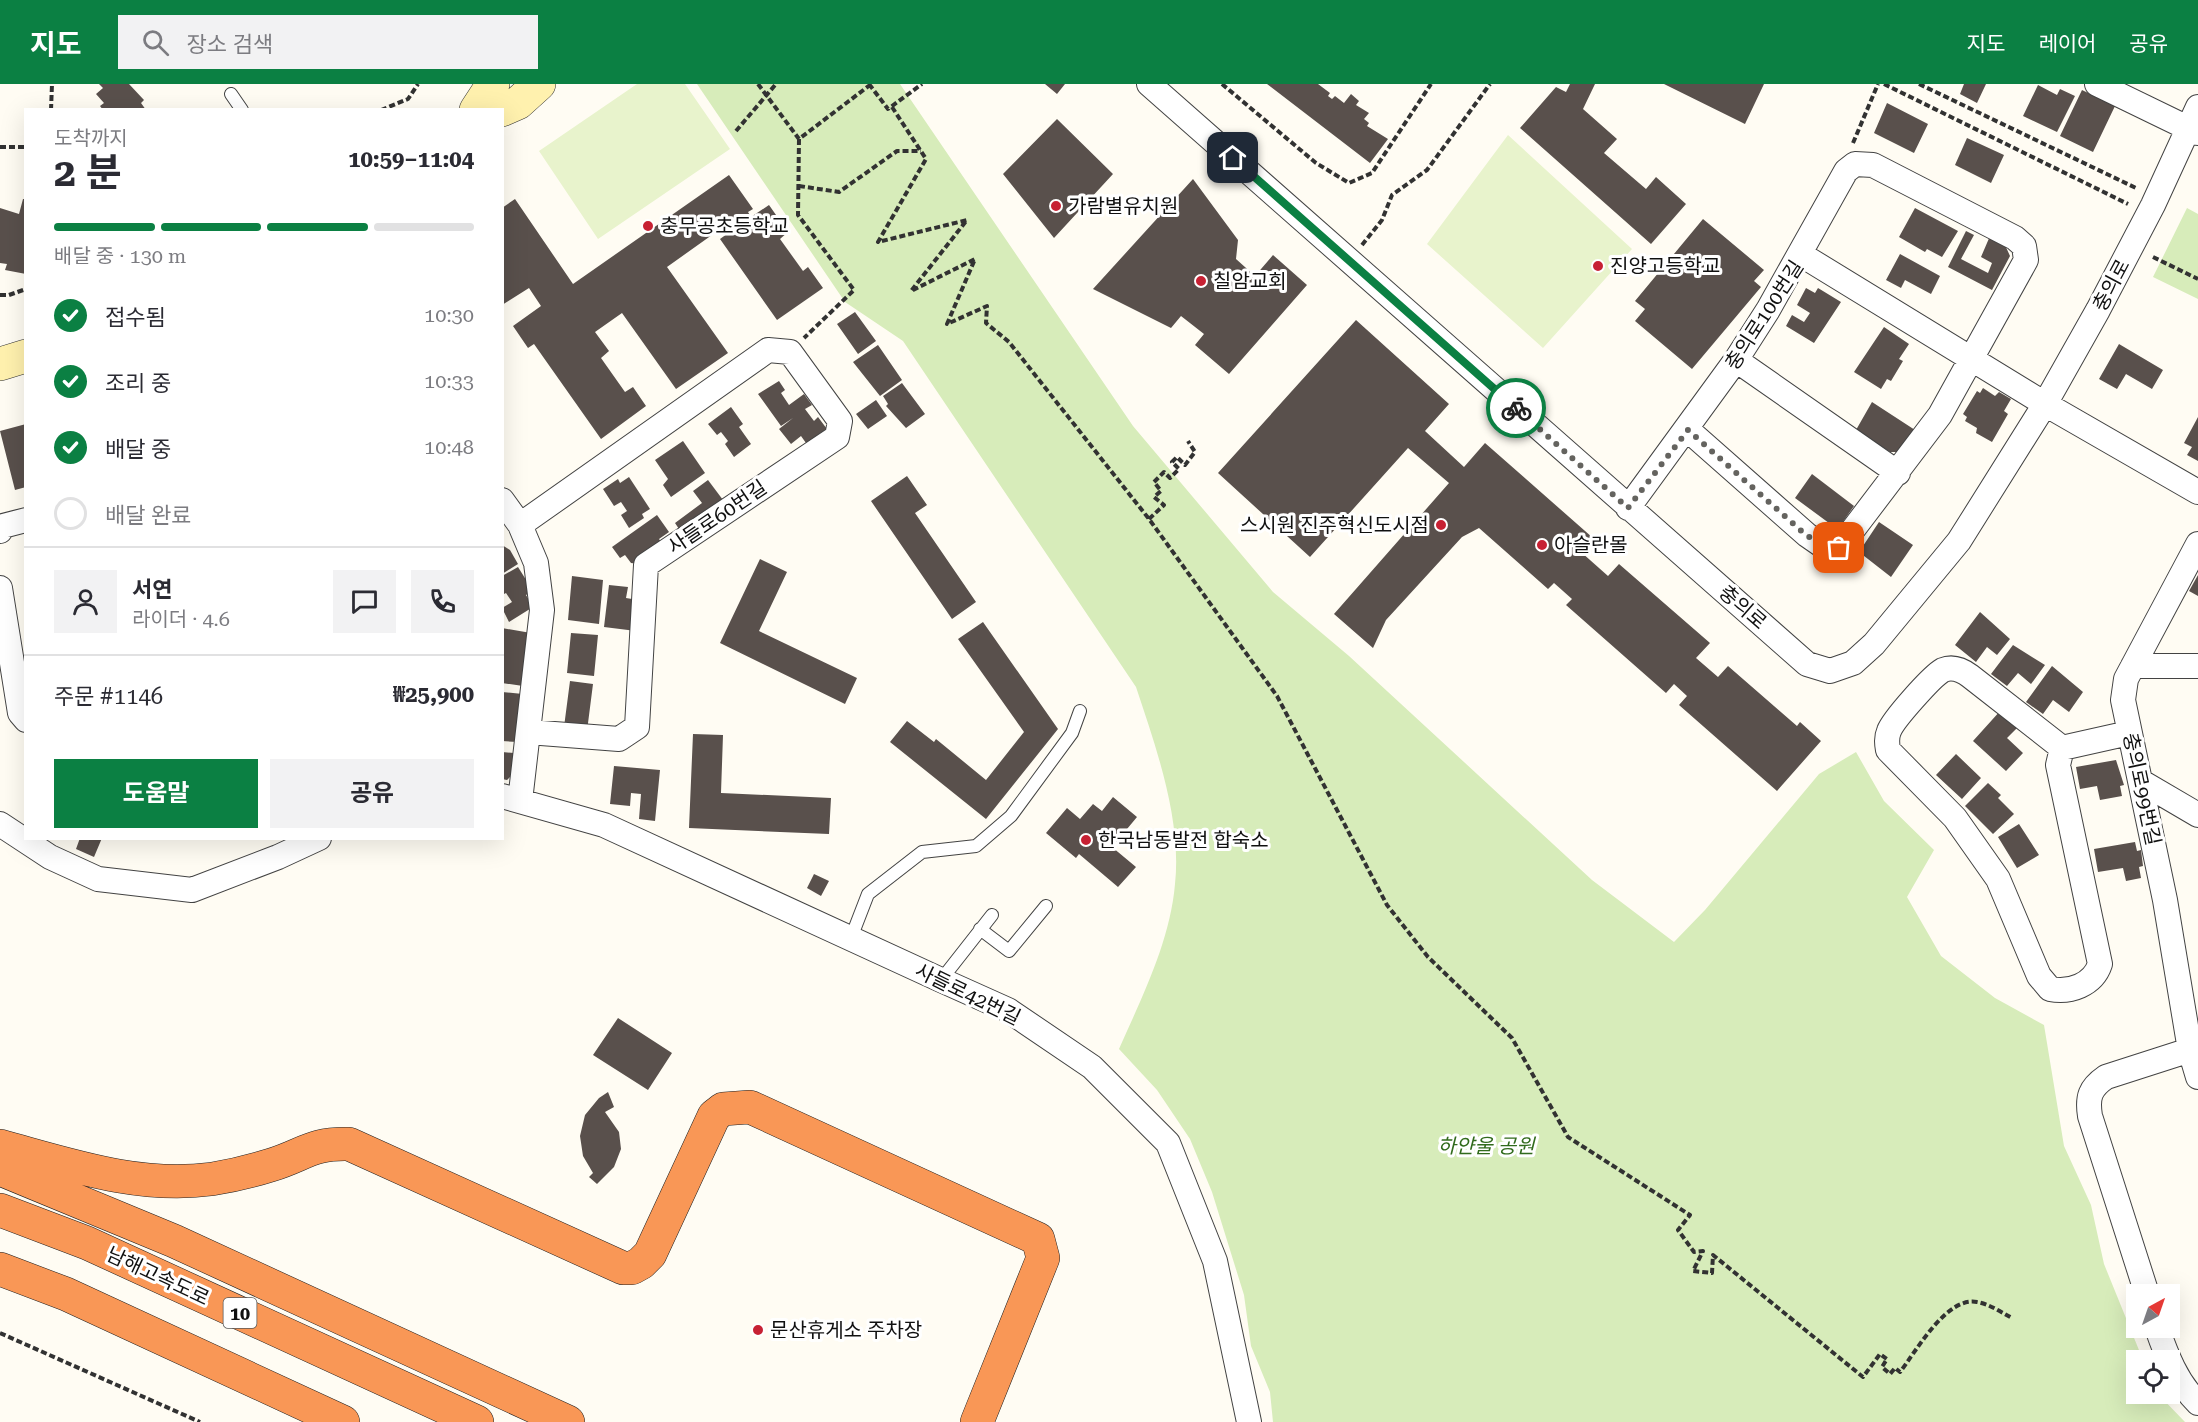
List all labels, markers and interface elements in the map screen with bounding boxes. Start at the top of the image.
search box [118,15,538,69]
icon: search [139,26,172,59]
text: 지도 [30,28,82,61]
text: 장소 검색 [187,32,273,57]
text: 지도 [1967,32,2005,56]
text: 레이어 [2038,32,2096,56]
text: 공유 [2129,32,2168,56]
text: 도착까지 [54,126,128,150]
pin [1207,132,1258,183]
icon: home [1216,141,1249,174]
text: 10:59–11:04 [348,147,474,172]
text: 2 분 [54,150,122,196]
place label: 가람별유치원 [1068,194,1178,218]
marker: 가람별유치원 [1049,199,1063,213]
place label: 충무공초등학교 [660,214,789,238]
marker: 충무공초등학교 [641,219,655,233]
text: 배달 중 · 130 m [54,244,186,268]
place label: 진양고등학교 [1610,254,1720,278]
street label: 충의로 [2087,255,2135,315]
street label: 충의로100번길 [1720,256,1808,374]
marker: 진양고등학교 [1591,259,1605,273]
place label: 칠암교회 [1213,269,1287,293]
marker: 칠암교회 [1194,274,1208,288]
icon: check [54,299,87,332]
text: 10:30 [424,303,474,327]
text: 접수됨 [105,305,166,330]
icon: check [54,365,87,398]
text: 10:33 [424,369,474,393]
text: 조리 중 [105,371,171,396]
courier [1486,378,1546,438]
icon: bike [1500,392,1533,425]
icon: check [54,431,87,464]
text: 10:48 [424,435,474,459]
text: 배달 중 [105,437,171,462]
street label: 사들로60번길 [663,475,771,559]
text: 배달 완료 [105,503,192,528]
place label: 스시원 진주혁신도시점 [1240,513,1429,537]
marker: 스시원 진주혁신도시점 [1434,518,1448,532]
pin [1813,522,1864,573]
icon: bag [1822,531,1855,564]
place label: 아슬란몰 [1554,533,1628,557]
marker: 아슬란몰 [1535,538,1549,552]
button: person [54,570,117,633]
button: chat [333,570,396,633]
button: phone [411,570,474,633]
text: 서연 [132,577,172,602]
street label: 충의로 [1714,580,1772,634]
text: 라이더 · 4.6 [132,607,230,631]
text: ₩25,900 [393,682,474,707]
text: 주문 #1146 [54,684,163,709]
street label: 충의로99번길 [2118,731,2166,847]
button: 도움말 [54,759,258,828]
button: 공유 [270,759,474,828]
place label: 한국남동발전 합숙소 [1098,828,1269,852]
marker: 한국남동발전 합숙소 [1079,833,1093,847]
street label: 사들로42번길 [911,958,1025,1030]
park label: 하얀울 공원 [1437,1134,1536,1158]
street label: 남해고속도로 [103,1242,213,1310]
north arrow [2126,1284,2180,1338]
map controls [2126,1284,2180,1404]
road number: 10 [224,1298,256,1328]
place label: 문산휴게소 주차장 [770,1318,922,1342]
marker: 문산휴게소 주차장 [751,1323,765,1337]
button: locate [2126,1350,2180,1404]

